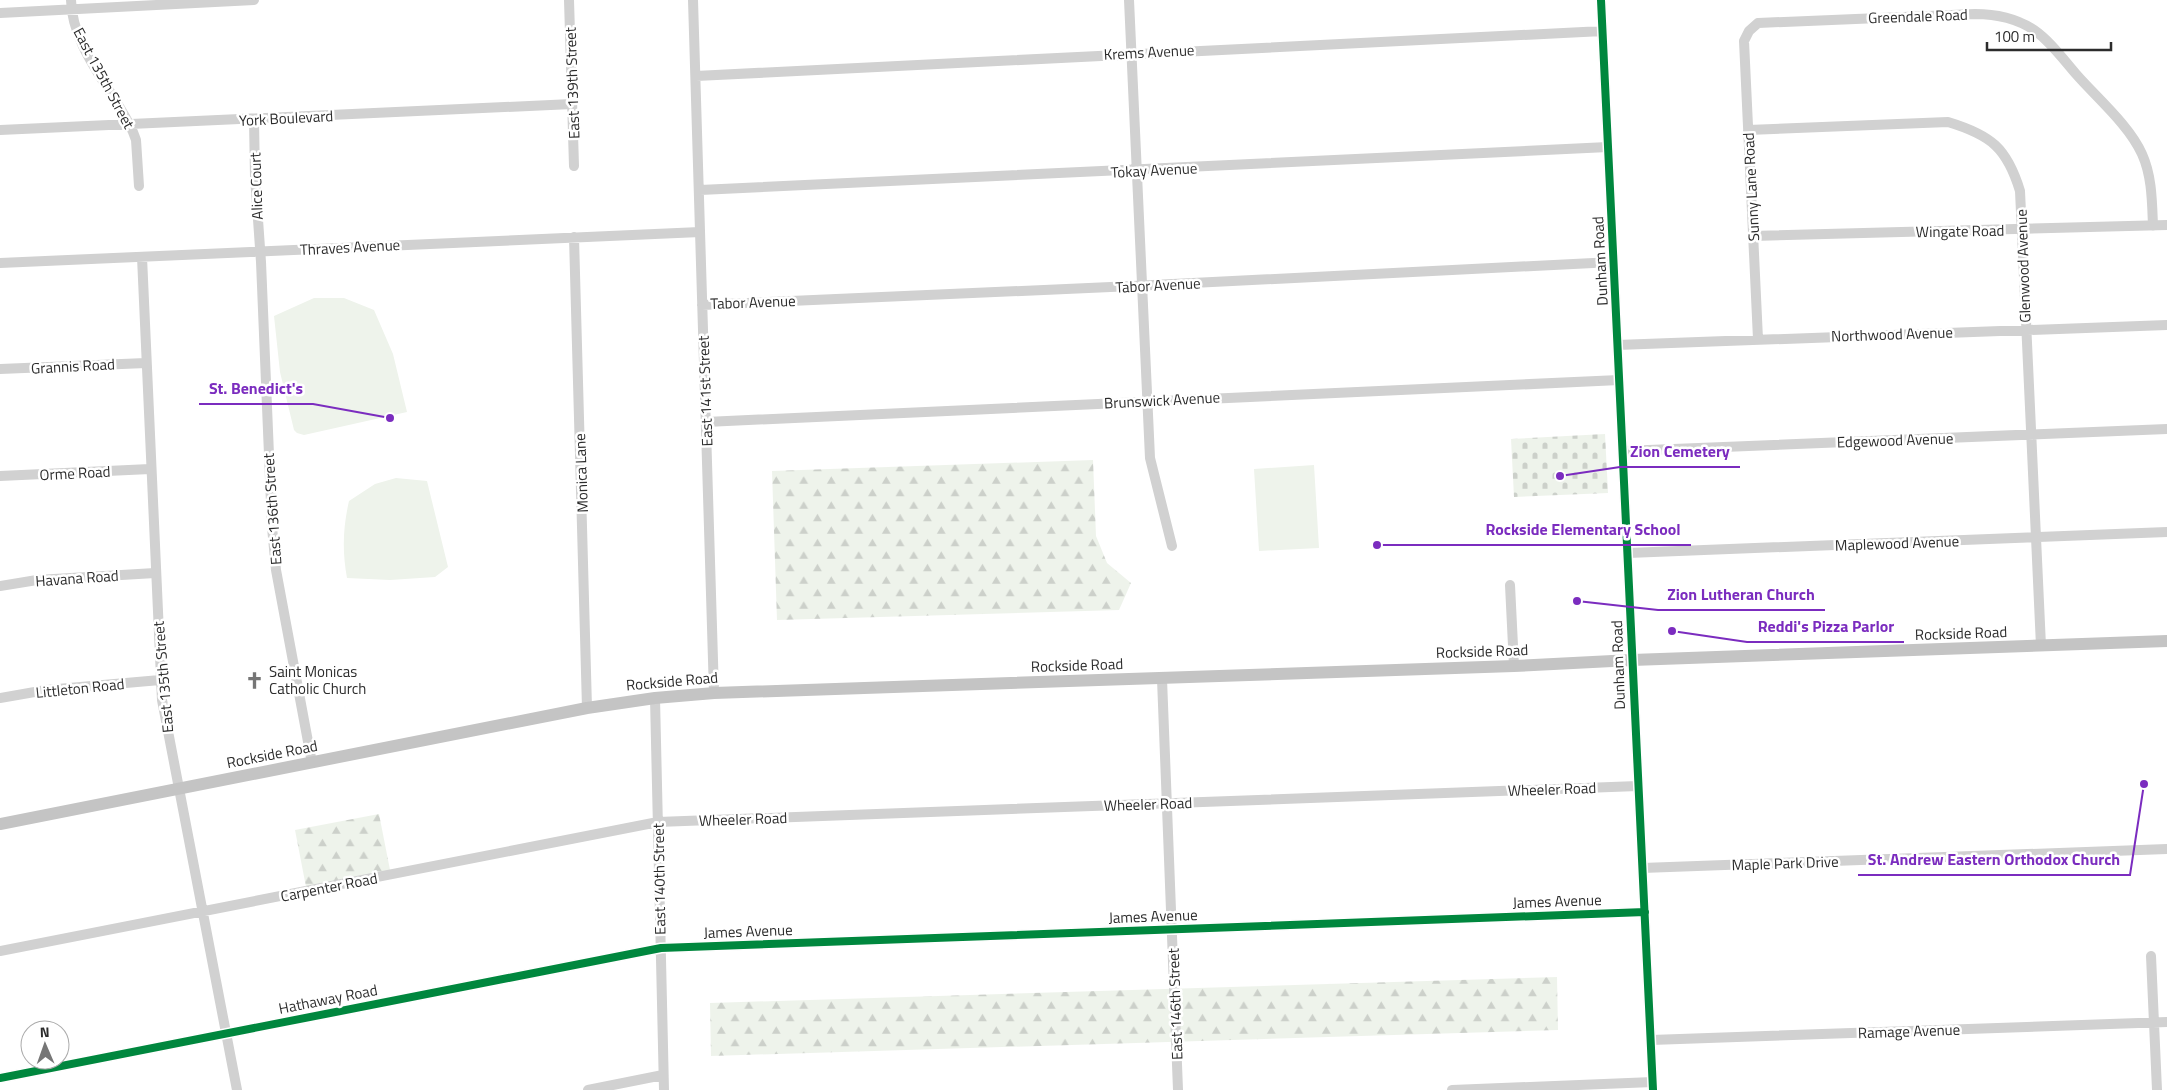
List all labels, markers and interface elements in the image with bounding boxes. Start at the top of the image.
street label: Greendale Road [1868,3,1968,29]
scale bar [1987,20,2111,52]
street label: East 135th Street [68,23,141,133]
text: 100 m [1994,25,2035,48]
street label: East 139th Street [559,26,585,139]
street label: Krems Avenue [1103,38,1195,66]
street label: York Boulevard [238,104,334,132]
street label: Sunny Lane Road [1737,132,1765,242]
street label: Alice Court [243,151,269,220]
street label: Tokay Avenue [1110,156,1198,184]
street label: Glenwood Avenue [2010,209,2036,323]
street label: Dunham Road [1586,216,1614,306]
street label: Wingate Road [1916,219,2004,243]
street label: Thraves Avenue [299,233,401,261]
street label: Tabor Avenue [1115,271,1201,299]
street label: Tabor Avenue [710,289,796,315]
street label: Northwood Avenue [1831,320,1953,348]
street label: East 141st Street [692,335,718,447]
street label: Grannis Road [30,352,116,380]
callout: St. Benedict's [199,373,313,404]
text: St. Benedict's [209,376,303,400]
street label: Brunswick Avenue [1103,385,1221,415]
street label: Edgewood Avenue [1836,426,1954,454]
street label: Monica Lane [568,433,594,513]
callout: Zion Cemetery [1620,436,1740,467]
text: Zion Cemetery [1630,439,1730,463]
street label: East 136th Street [257,452,287,566]
street label: Orme Road [39,460,111,486]
callout: Rockside Elementary School [1476,514,1691,545]
text: Rockside Elementary School [1485,517,1681,541]
street label: Maplewood Avenue [1834,529,1960,557]
street label: Havana Road [35,564,119,592]
callout: Zion Lutheran Church [1658,579,1825,610]
text: Zion Lutheran Church [1667,582,1815,606]
callout: Reddi's Pizza Parlor [1747,611,1904,642]
text: Reddi's Pizza Parlor [1758,614,1894,638]
street label: East 135th Street [147,620,179,734]
street label: Dunham Road [1605,620,1631,710]
street label: Rockside Road [1914,620,2008,646]
street label: Rockside Road [1435,638,1529,664]
street label: Rockside Road [1030,652,1124,678]
place label: Saint Monicas Catholic Church [269,660,366,700]
street label: Rockside Road [625,666,719,696]
church icon: Saint Monicas Catholic Church [245,670,265,690]
street label: Littleton Road [35,672,125,704]
street label: Rockside Road [225,734,319,774]
street label: Wheeler Road [1507,776,1597,802]
street label: Wheeler Road [1103,791,1193,817]
street label: Wheeler Road [698,806,788,832]
street label: East 140th Street [647,822,671,935]
callout: St. Andrew Eastern Orthodox Church [1858,844,2130,875]
text: St. Andrew Eastern Orthodox Church [1868,847,2120,871]
street label: Maple Park Drive [1731,850,1839,876]
street label: Carpenter Road [279,866,379,908]
street label: James Avenue [1512,888,1602,914]
street label: James Avenue [1108,903,1198,929]
street label: James Avenue [703,918,793,944]
street label: East 146th Street [1162,947,1188,1060]
street label: Hathaway Road [277,978,379,1020]
street label: Ramage Avenue [1857,1018,1961,1044]
north arrow [20,1020,70,1070]
text: N [39,1021,50,1042]

